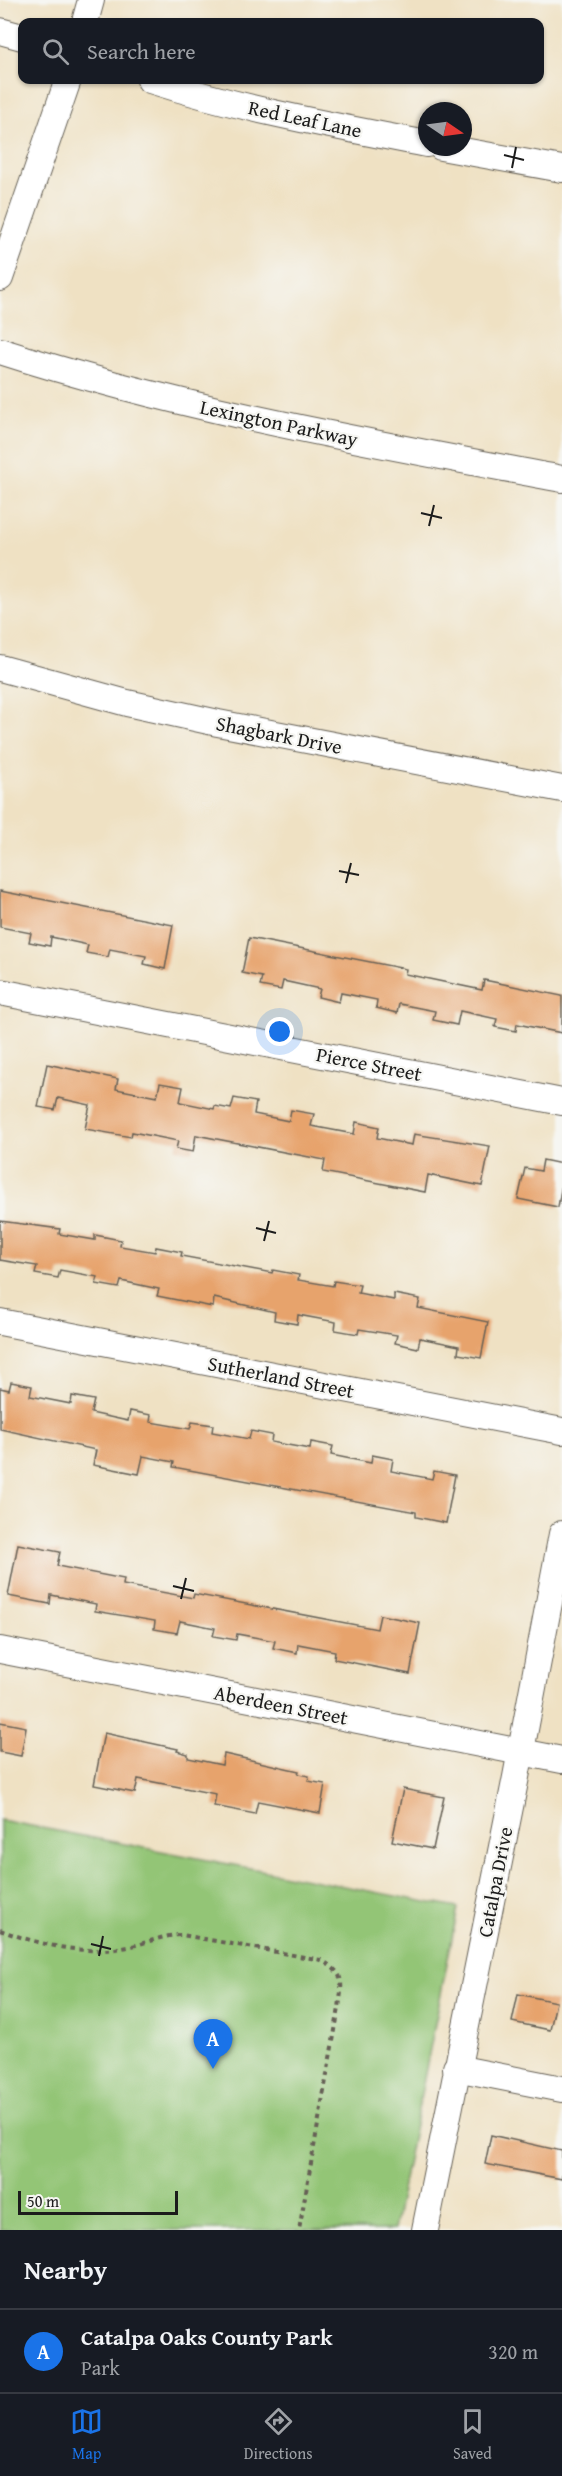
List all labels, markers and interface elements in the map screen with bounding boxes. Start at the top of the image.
search box [18,18,544,84]
icon: search [39,35,72,68]
text: Search here [87,35,196,67]
street label: Red Leaf Lane [246,92,364,145]
north arrow [418,102,472,156]
street label: Lexington Parkway [198,392,361,453]
street label: Shagbark Drive [214,708,345,761]
your location [265,1017,294,1046]
street label: Pierce Street [314,1039,424,1088]
street label: Sutherland Street [205,1348,357,1405]
street label: Aberdeen Street [212,1677,350,1732]
street label: Catalpa Drive [470,1824,519,1940]
pin: A [194,2020,232,2069]
scale bar [18,2188,178,2216]
text: 50 m [27,2189,59,2213]
text: Nearby [24,2250,107,2289]
text: Catalpa Oaks County Park [81,2321,333,2353]
text: A [37,2337,50,2366]
text: 320 m [488,2337,538,2366]
text: Park [81,2353,120,2382]
tab: Map [70,2405,103,2465]
tab: Directions [244,2405,313,2465]
tab: Saved [453,2405,492,2465]

